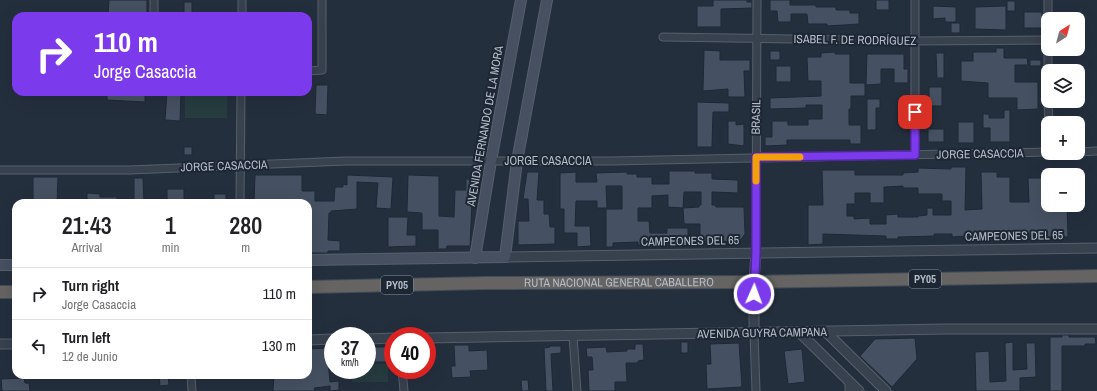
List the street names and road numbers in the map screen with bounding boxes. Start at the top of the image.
street label: ISABEL F. DE RODRÍGUEZ [794,31,916,49]
street label: AVENIDA FERNANDO DE LA MORA [463,44,507,209]
street label: BRASIL [748,99,764,135]
street label: JORGE CASACCIA [936,145,1024,163]
street label: JORGE CASACCIA [505,153,592,169]
street label: JORGE CASACCIA [180,156,268,176]
street label: CAMPEONES DEL 65 [965,227,1064,245]
street label: CAMPEONES DEL 65 [641,232,740,250]
road number: PY05 [909,270,941,288]
street label: RUTA NACIONAL GENERAL CABALLERO [524,274,714,291]
road number: PY05 [381,276,413,294]
street label: AVENIDA GUYRA CAMPANA [696,324,827,342]

